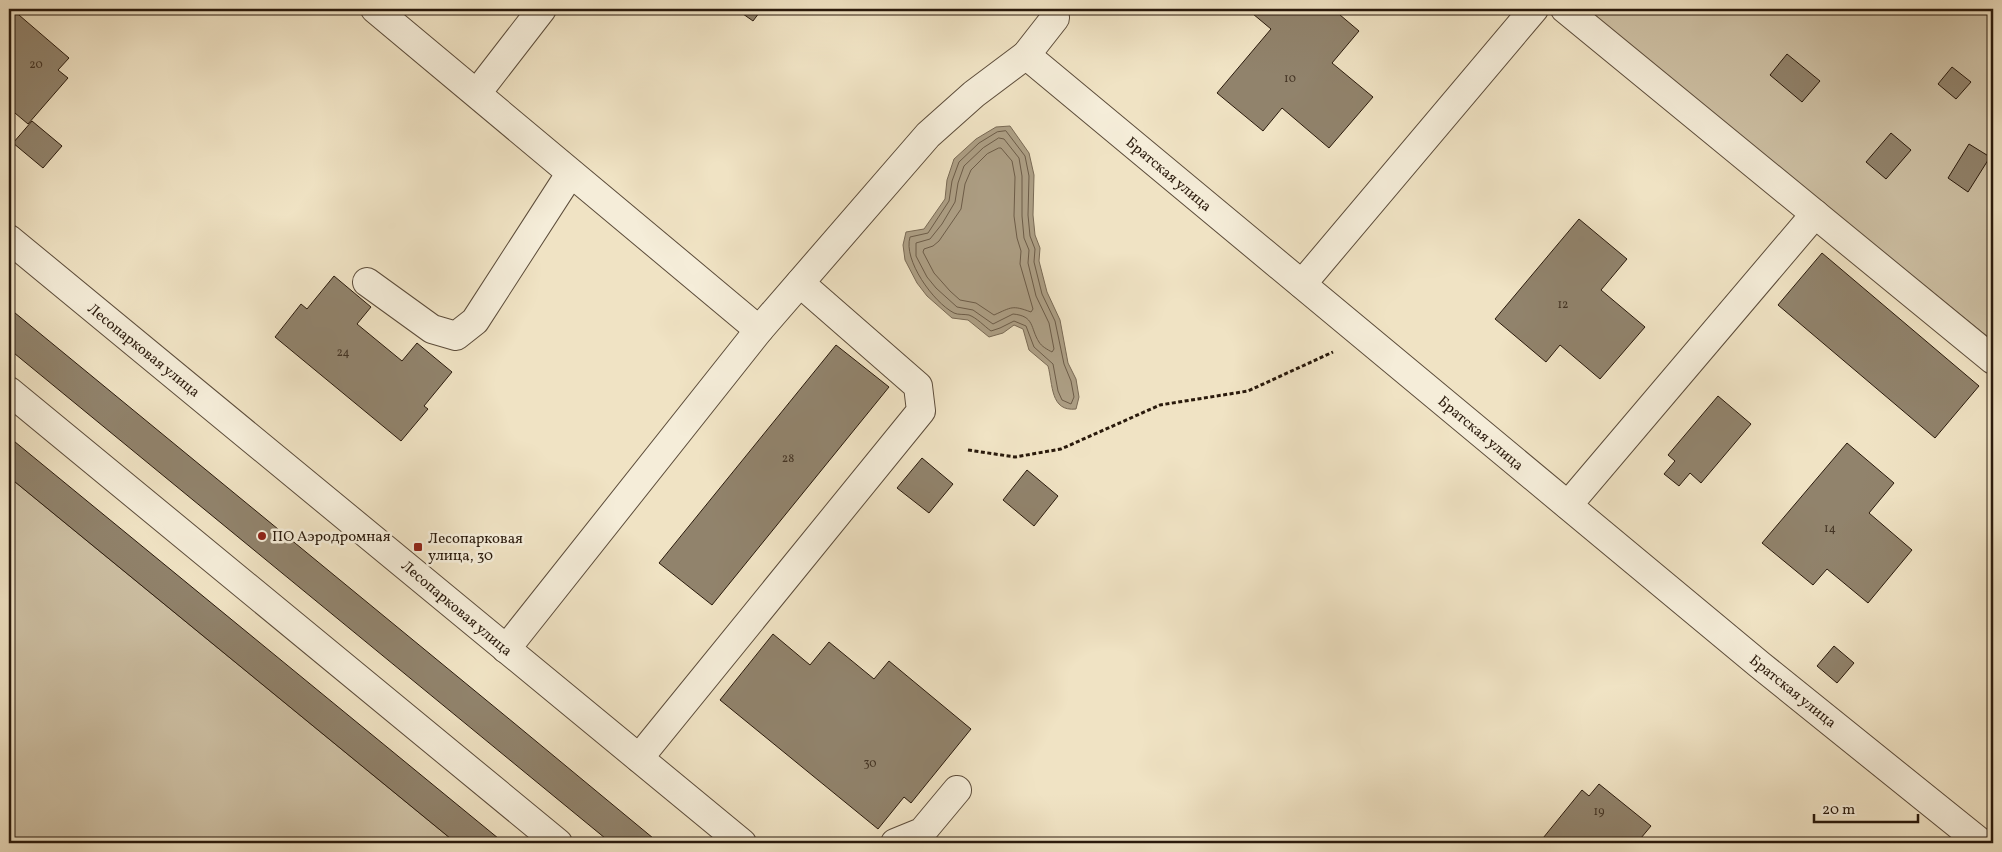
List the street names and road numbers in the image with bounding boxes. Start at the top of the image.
street label: Братская улица [1121,133,1216,217]
street label: Лесопарковая улица [82,299,204,403]
street label: Братская улица [1433,392,1528,476]
street label: Лесопарковая улица [396,556,516,662]
street label: Братская улица [1744,651,1840,734]

